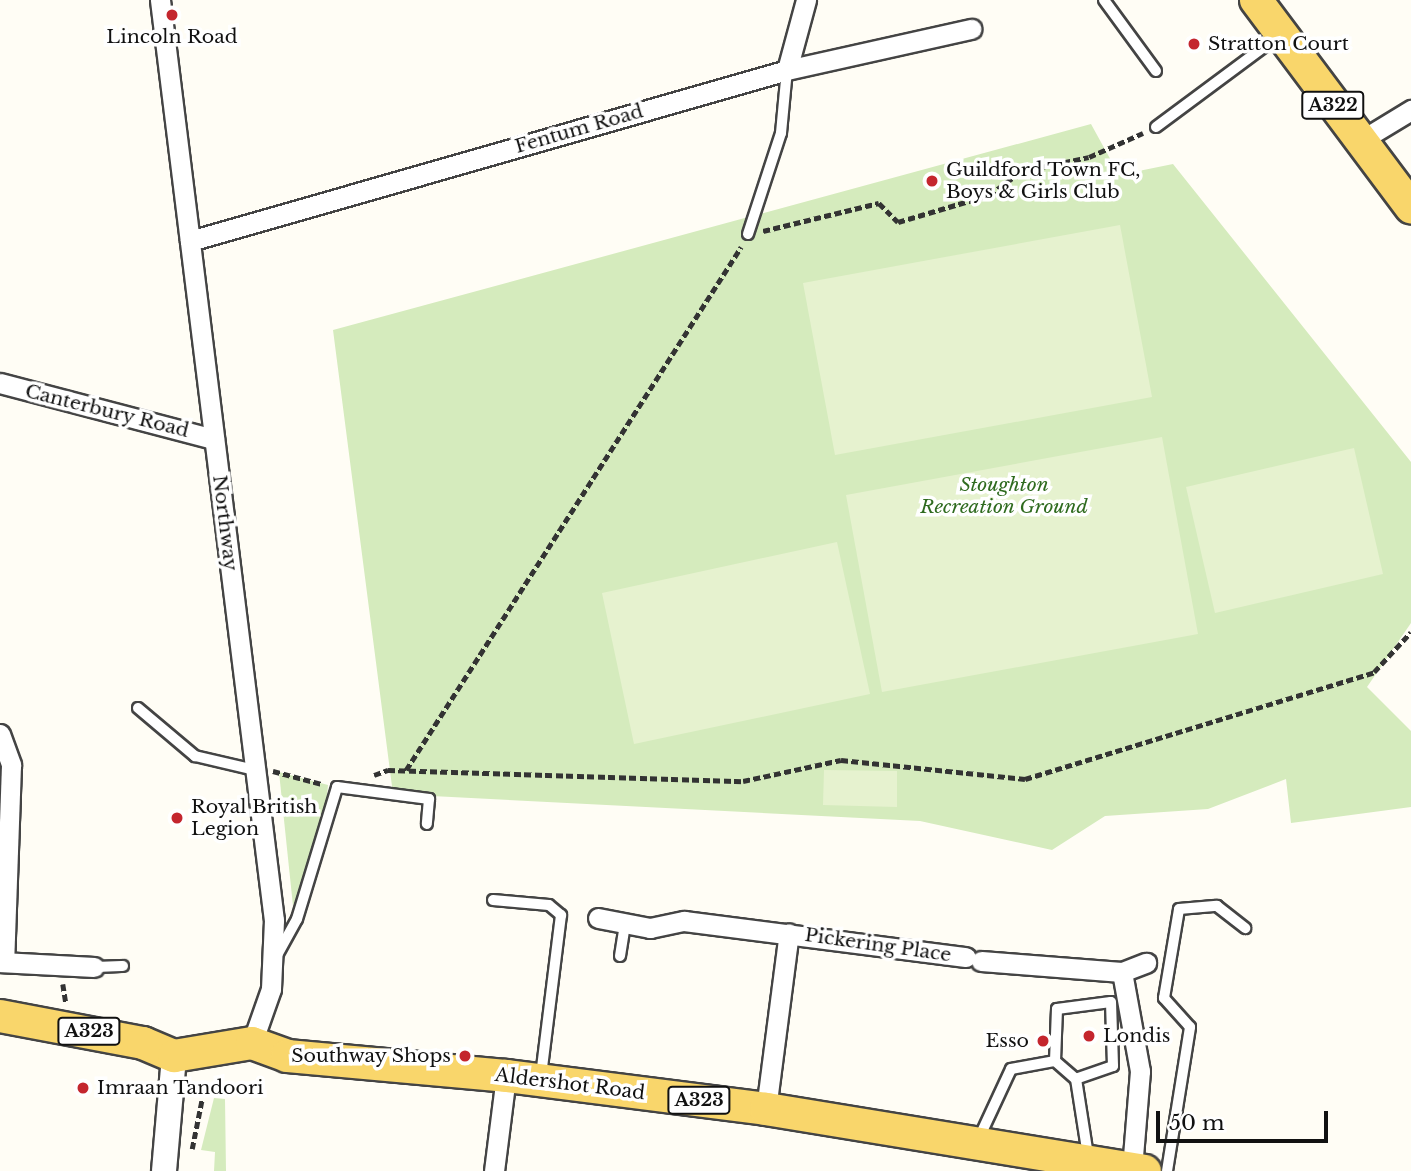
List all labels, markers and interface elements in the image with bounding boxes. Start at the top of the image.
marker: Lincoln Road [164,7,180,23]
place label: Lincoln Road [106,26,238,48]
place label: Stratton Court [1208,33,1349,55]
marker: Stratton Court [1186,36,1202,52]
road number: A322 [1300,90,1366,120]
street label: Fentum Road [512,100,646,158]
place label: Guildford Town FC, Boys & Girls Club [946,159,1141,203]
marker: Guildford Town FC, Boys & Girls Club [924,173,940,189]
street label: Canterbury Road [23,380,191,442]
street label: Northway [208,474,242,572]
park label: Stoughton Recreation Ground [920,474,1088,518]
place label: Royal British Legion [191,796,317,840]
marker: Royal British Legion [169,810,185,826]
street label: Pickering Place [803,923,953,967]
road number: A323 [56,1016,122,1046]
place label: Londis [1103,1025,1170,1047]
marker: Londis [1081,1028,1097,1044]
place label: Esso [986,1030,1029,1052]
marker: Esso [1035,1033,1051,1049]
place label: Southway Shops [291,1045,451,1067]
marker: Southway Shops [457,1048,473,1064]
street label: Aldershot Road [494,1063,646,1105]
place label: Imraan Tandoori [97,1077,264,1099]
marker: Imraan Tandoori [75,1080,91,1096]
road number: A323 [666,1086,732,1114]
scale bar [1159,1098,1330,1142]
text: 50 m [1169,1110,1224,1136]

